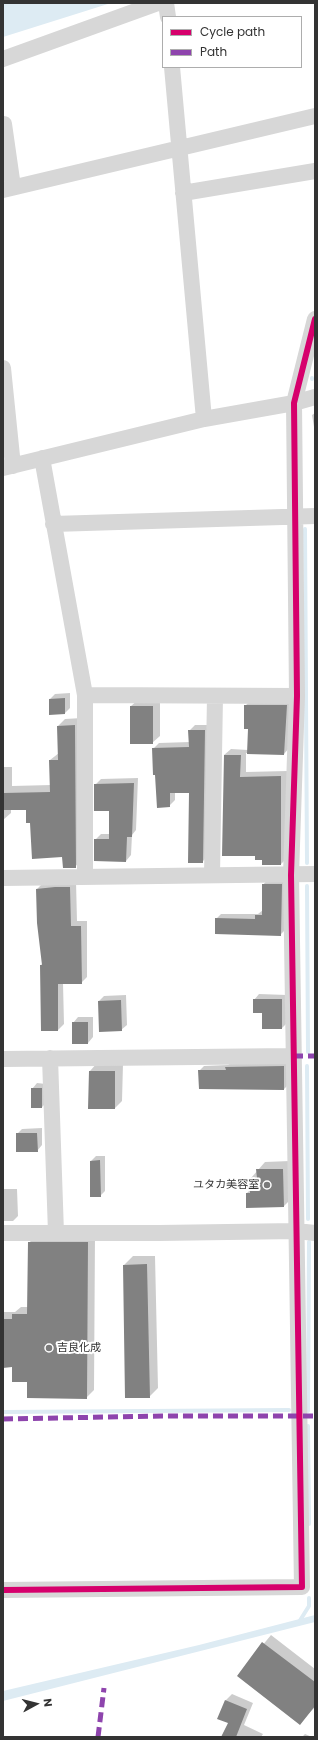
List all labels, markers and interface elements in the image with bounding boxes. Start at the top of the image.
legend [162,16,302,68]
text: Cycle path [200,23,265,40]
text: Path [200,43,227,60]
place label: ユタカ美容室 [193,1178,259,1192]
marker: ユタカ美容室 [262,1180,272,1190]
place label: 吉良化成 [57,1341,101,1355]
marker: 吉良化成 [44,1343,54,1353]
north arrow [16,1684,56,1724]
text: N [39,1697,56,1708]

